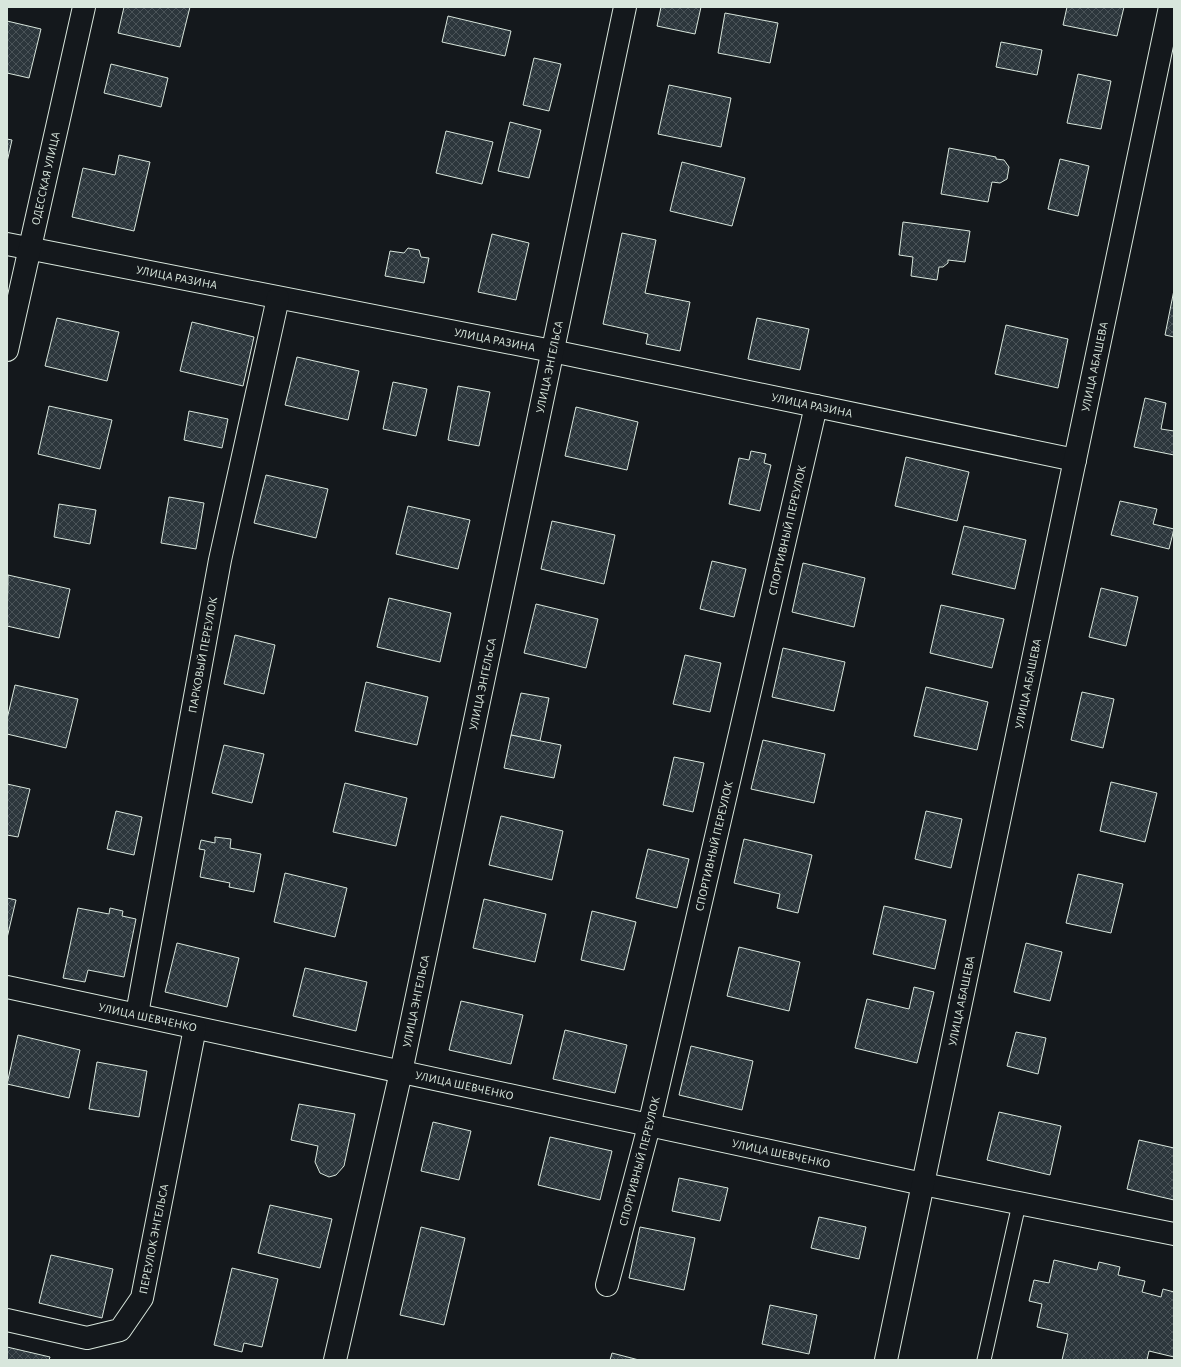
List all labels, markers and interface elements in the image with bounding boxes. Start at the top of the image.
street label: ОДЕССКАЯ УЛИЦА [29,130,62,226]
street label: УЛИЦА РАЗИНА [135,263,218,291]
street label: УЛИЦА ЭНГЕЛЬСА [534,320,565,414]
street label: УЛИЦА АБАШЕВА [1079,321,1110,413]
street label: УЛИЦА РАЗИНА [453,326,536,354]
street label: УЛИЦА РАЗИНА [770,391,854,419]
street label: СПОРТИВНЫЙ ПЕРЕУЛОК [766,464,808,597]
street label: ПАРКОВЫЙ ПЕРЕУЛОК [186,596,219,714]
street label: УЛИЦА ЭНГЕЛЬСА [467,637,498,731]
street label: УЛИЦА АБАШЕВА [1013,638,1043,730]
street label: СПОРТИВНЫЙ ПЕРЕУЛОК [693,780,735,912]
street label: УЛИЦА ЭНГЕЛЬСА [400,954,431,1048]
street label: УЛИЦА АБАШЕВА [946,955,977,1047]
street label: УЛИЦА ШЕВЧЕНКО [97,1001,198,1034]
street label: УЛИЦА ШЕВЧЕНКО [414,1069,515,1102]
street label: СПОРТИВНЫЙ ПЕРЕУЛОК [617,1095,662,1227]
street label: УЛИЦА ШЕВЧЕНКО [731,1137,832,1170]
street label: ПЕРЕУЛОК ЭНГЕЛЬСА [137,1183,170,1295]

